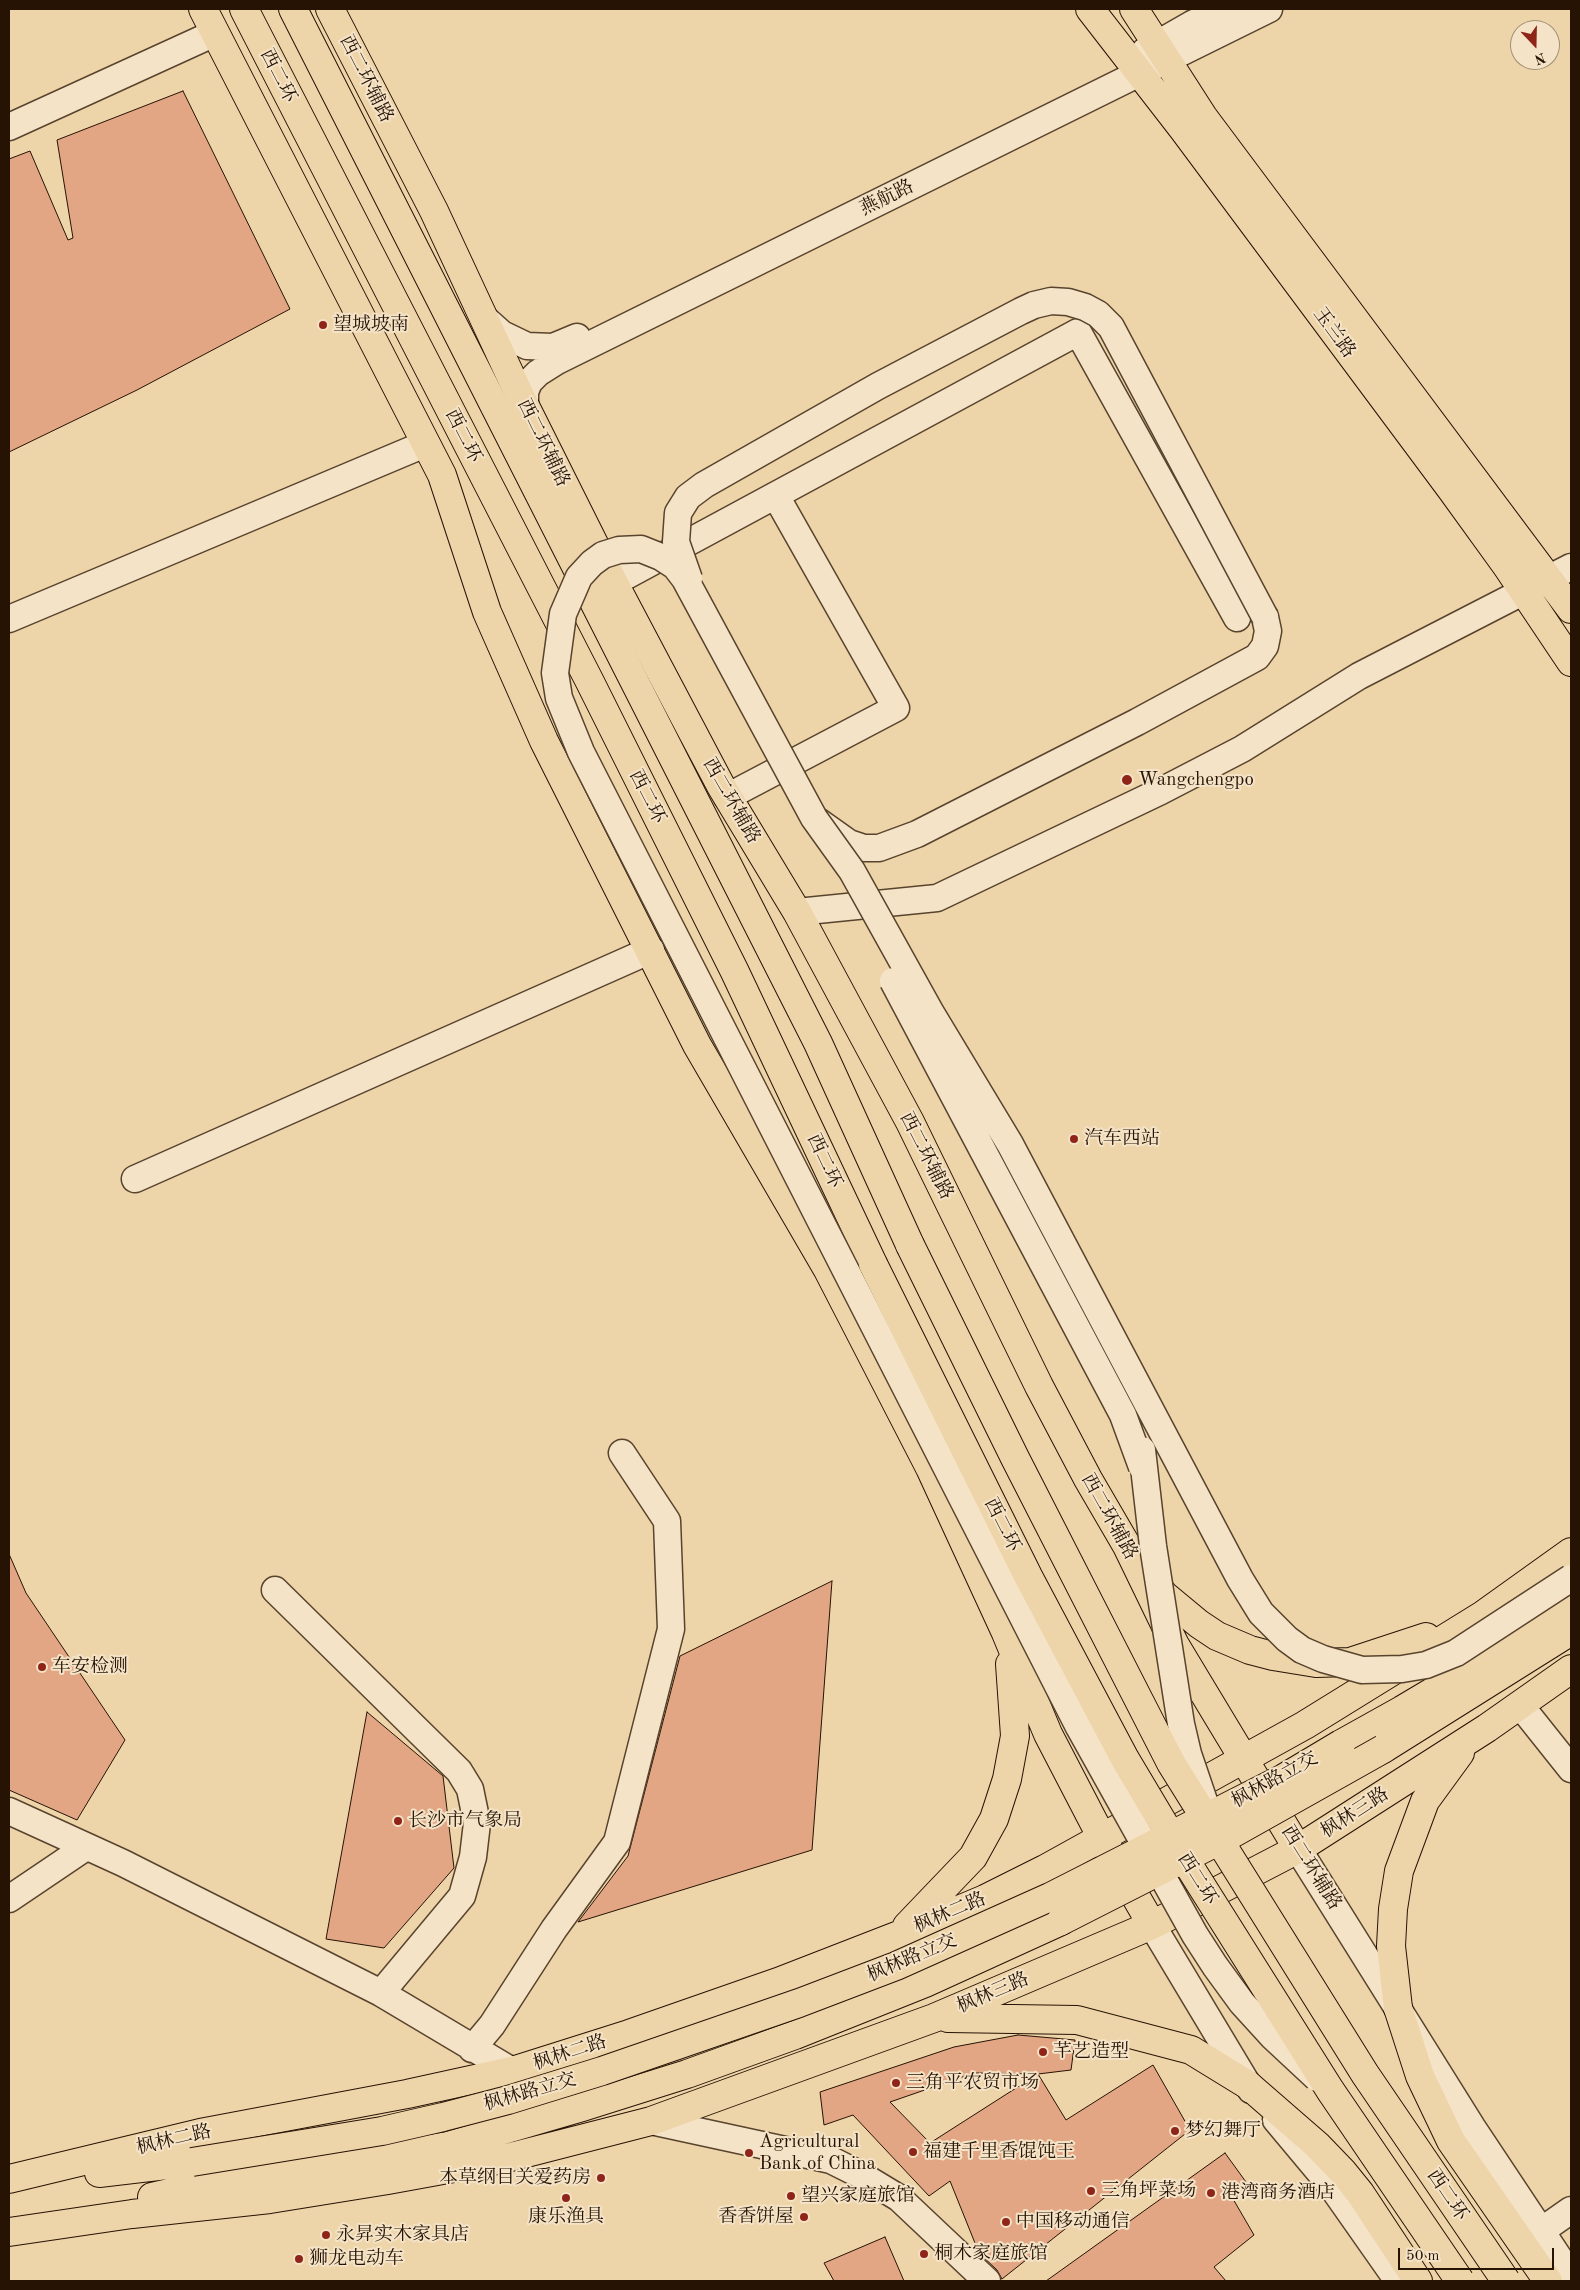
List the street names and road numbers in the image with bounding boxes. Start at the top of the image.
street label: 西二环辅路 [334,32,398,126]
street label: 西二环 [255,45,301,107]
street label: 燕航路 [856,175,918,221]
street label: 玉兰路 [1308,303,1360,363]
street label: 西二环辅路 [512,395,574,491]
street label: 西二环 [440,405,486,467]
street label: 西二环辅路 [697,754,765,848]
street label: 西二环 [624,766,670,828]
street label: 西二环辅路 [894,1109,958,1203]
street label: 西二环 [802,1130,846,1192]
street label: 西二环辅路 [1076,1470,1142,1564]
street label: 西二环 [979,1494,1025,1556]
street label: 枫林路立交 [1228,1747,1322,1813]
street label: 枫林三路 [1317,1783,1393,1843]
street label: 西二环辅路 [1276,1822,1346,1914]
street label: 西二环 [1172,1849,1222,1909]
street label: 枫林二路 [911,1888,989,1938]
street label: 枫林路立交 [864,1929,960,1987]
street label: 枫林三路 [954,1968,1032,2018]
street label: 枫林二路 [530,2030,610,2076]
street label: 枫林路立交 [481,2068,579,2116]
street label: 枫林二路 [134,2120,214,2160]
street label: 西二环 [1422,2165,1472,2225]

